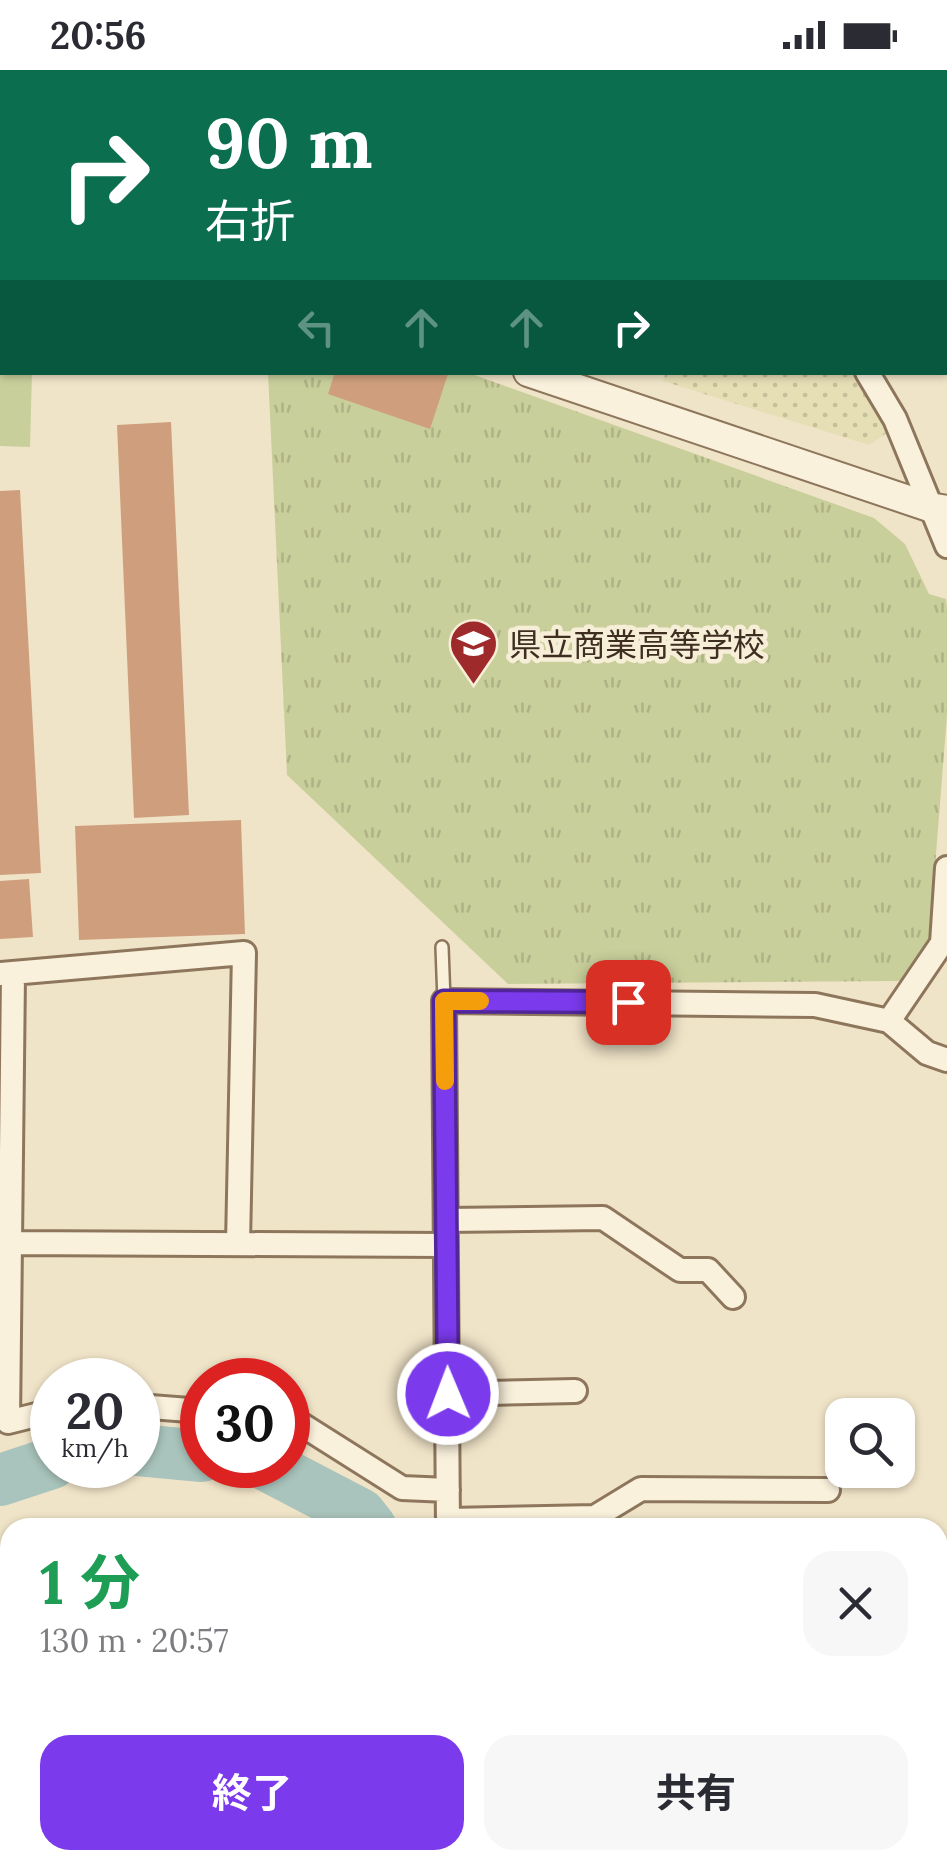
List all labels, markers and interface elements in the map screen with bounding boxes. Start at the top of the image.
text: 20:56 [50,11,146,59]
text: 90 m [205,98,373,187]
icon: right [40,110,170,240]
text: 右折 [205,192,295,249]
icon: left [289,300,344,355]
icon: ahead [394,300,449,355]
icon: ahead [499,300,554,355]
icon: right [604,300,659,355]
school or university icon: 県立商業高等学校 [448,618,500,686]
place label: 県立商業高等学校 [509,624,765,665]
pin [586,960,671,1045]
icon: arrive [601,975,656,1030]
position arrow [396,1342,500,1446]
speed limit sign: 30 [180,1358,310,1488]
text: 20 [66,1379,124,1443]
map controls [825,1398,915,1488]
button: search [825,1398,915,1488]
text: km/h [61,1432,129,1464]
text: 1 分 [40,1544,140,1620]
button: close [803,1551,908,1656]
text: 130 m · 20:57 [40,1620,228,1661]
button: 終了 [40,1735,464,1850]
button: 共有 [484,1735,908,1850]

